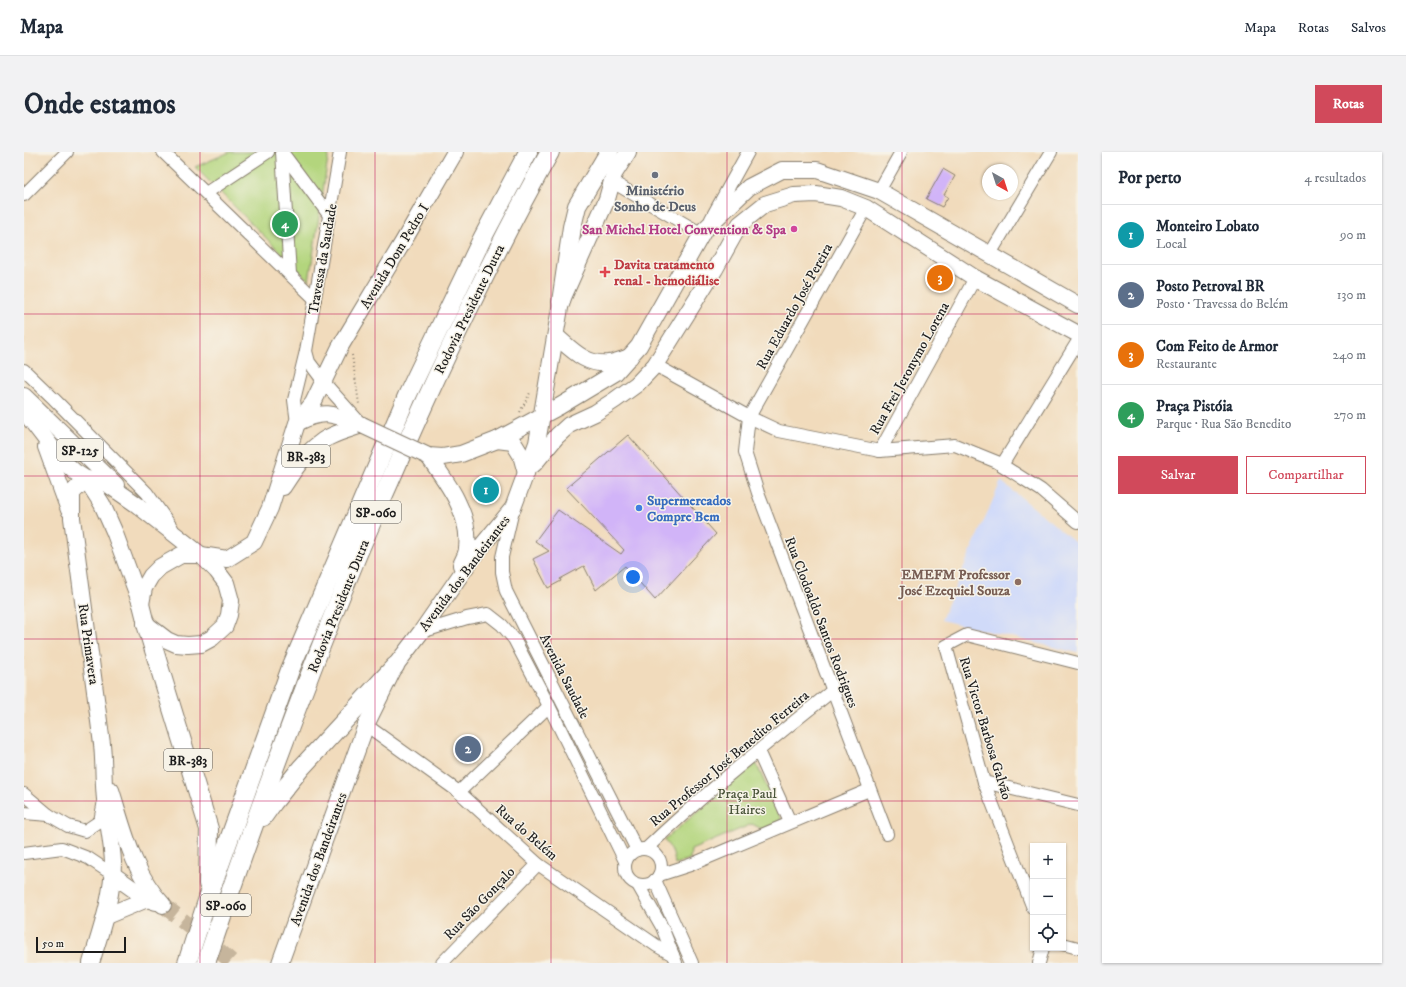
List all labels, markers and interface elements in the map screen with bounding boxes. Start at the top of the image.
text: Mapa [20,16,63,39]
text: Mapa [1244,19,1276,37]
text: Rotas [1298,19,1329,37]
text: Salvos [1351,19,1386,37]
button: Rotas [1315,85,1382,123]
text: Onde estamos [24,87,176,122]
north arrow [982,164,1018,200]
text: Por perto [1118,167,1181,189]
marker: Ministério Sonho de Deus [650,170,660,180]
text: 4 resultados [1304,170,1366,186]
place label: Ministério Sonho de Deus [614,182,696,216]
street label: Avenida Dom Pedro I [356,200,434,312]
street label: Travessa da Saudade [304,202,342,316]
pin: 4 [272,209,298,239]
text: Monteiro Lobato [1156,217,1259,236]
place label: San Michel Hotel Convention & Spa [582,221,787,239]
marker: San Michel Hotel Convention & Spa [789,224,799,234]
text: 1 [1129,227,1133,243]
text: 90 m [1340,227,1366,243]
text: Local [1156,236,1187,252]
street label: Rua Eduardo José Pereira [753,240,837,373]
street label: Rodovia Presidente Dutra [431,242,509,377]
place label: Davita tratamento renal - hemodiálise [614,256,720,290]
pin: 3 [927,263,953,293]
marker: Davita tratamento renal - hemodiálise [599,266,611,278]
text: Posto Petroval BR [1156,277,1265,296]
text: 2 [1128,287,1134,303]
text: 130 m [1337,287,1366,303]
text: Posto · Travessa do Belém [1156,296,1288,312]
street label: Rua Frei Jeronymo Lorena [866,299,954,438]
text: Com Feito de Armor [1156,337,1278,356]
text: 3 [1129,347,1133,363]
text: 240 m [1333,347,1366,363]
text: Restaurante [1156,356,1217,372]
text: Praça Pistóia [1156,397,1233,416]
text: 4 [1127,407,1135,423]
text: 270 m [1334,407,1366,423]
text: Parque · Rua São Benedito [1156,416,1291,432]
road number: SP-125 [57,439,103,461]
road number: BR-383 [282,445,330,467]
button: Salvar [1118,456,1238,494]
button: Compartilhar [1246,456,1366,494]
pin: 1 [473,475,499,505]
place label: Supermercados Compre Bem [647,492,731,526]
road number: SP-060 [351,501,401,523]
marker: Supermercados Compre Bem [634,503,644,513]
street label: Avenida dos Bandeirantes [415,512,515,635]
street label: Rua Clodoaldo Santos Rodrigues [780,534,862,711]
street label: Rodovia Presidente Dutra [304,537,374,676]
place label: EMEFM Professor José Ezequiel Souza [897,566,1011,600]
your location [623,567,643,587]
marker: EMEFM Professor José Ezequiel Souza [1013,577,1023,587]
street label: Rua Primavera [73,603,103,686]
street label: Avenida Saudade [535,631,593,722]
street label: Rua Victor Barbosa Galvão [955,655,1015,802]
street label: Rua Professor José Benedito Ferreira [646,687,813,831]
pin: 2 [455,734,481,764]
road number: BR-383 [164,749,212,771]
park label: Praça Paul Haires [717,785,777,819]
street label: Avenida dos Bandeirantes [286,790,352,929]
street label: Rua do Belém [491,801,562,865]
map controls [1030,843,1066,951]
button: + [1030,843,1066,879]
street label: Rua São Gonçalo [440,863,519,944]
button: − [1030,879,1066,915]
road number: SP-060 [201,894,251,916]
button: locate [1030,915,1066,951]
scale bar [36,935,126,954]
text: 50 m [42,937,64,951]

